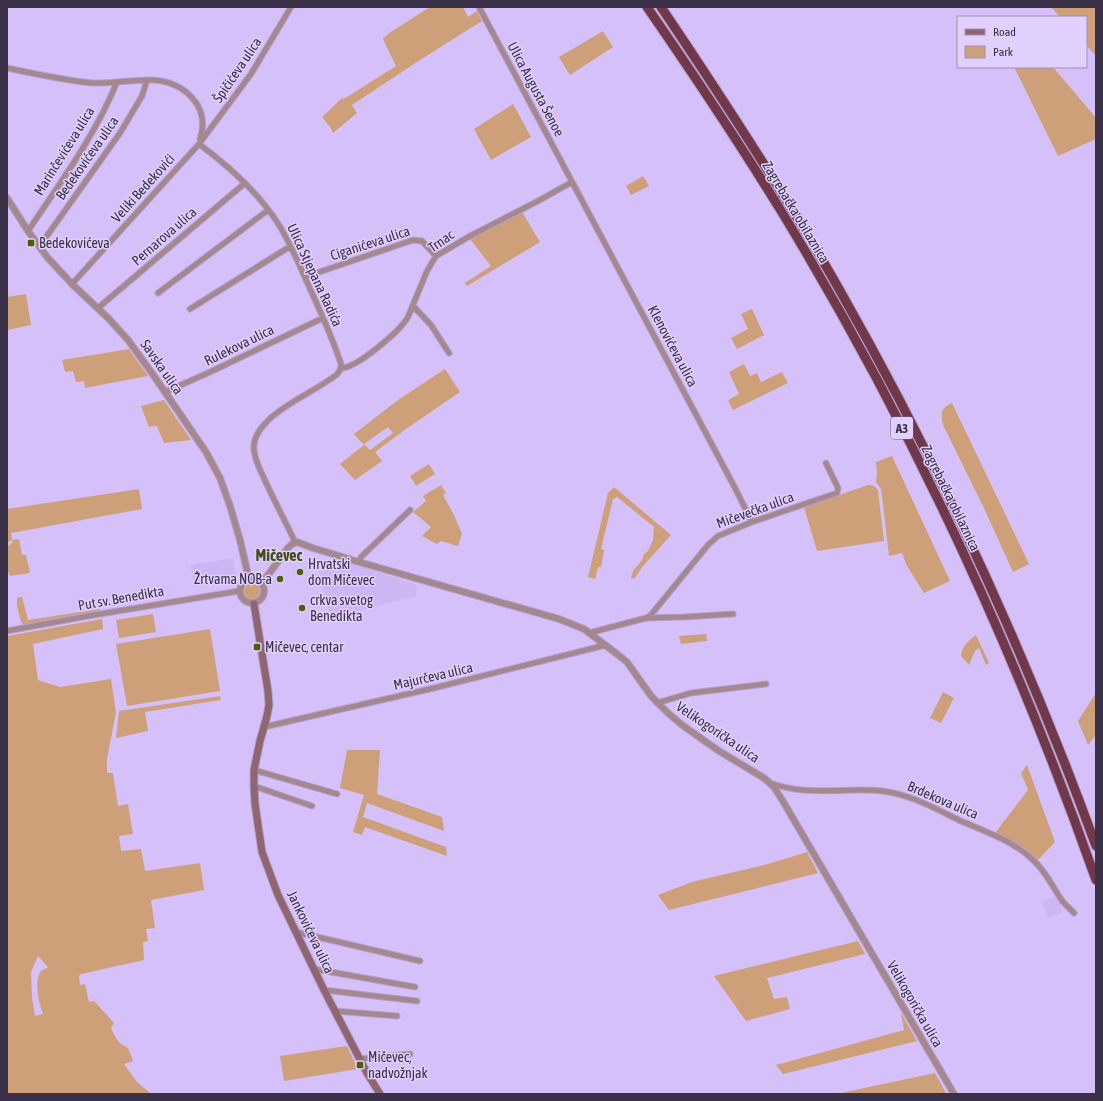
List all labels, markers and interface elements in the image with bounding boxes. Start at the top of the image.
legend [957,16,1087,68]
text: Road [993,25,1016,39]
street label: Špičićeva ulica [209,34,265,106]
street label: Ulica Augusta Šenoe [504,39,568,139]
text: Park [993,45,1014,59]
street label: Marinčevićeva ulica [30,104,98,198]
street label: Bedekovićeva ulica [52,113,122,203]
street label: Veliki Bedekovići [108,151,178,225]
street label: Zagrebačka obilaznica [759,158,833,266]
street label: Pernarova ulica [128,204,200,268]
street label: Ulica Stjepana Radića [284,221,346,329]
street label: Ciganićeva ulica [328,223,412,263]
street label: Trnac [425,226,458,256]
place label: Bedekovićeva [39,235,110,251]
marker: Bedekovićeva [26,238,36,248]
street label: Klenovićeva ulica [645,303,701,389]
street label: Rulekova ulica [202,321,276,369]
street label: Savska ulica [137,337,187,397]
road number: A3 [891,417,913,439]
street label: Zagrebačka obilaznica [918,443,984,553]
street label: Mičevečka ulica [714,489,796,531]
district label: Mičevec [256,546,303,564]
place label: Hrvatski dom Mičevec [308,556,375,588]
marker: Hrvatski dom Mičevec [295,567,305,577]
place label: Žrtvama NOB-a [194,571,272,587]
marker: Žrtvama NOB-a [275,574,285,584]
street label: Put sv. Benedikta [77,583,165,613]
place label: crkva svetog Benedikta [310,592,373,624]
marker: crkva svetog Benedikta [297,603,307,613]
place label: Mičevec, centar [265,639,344,655]
marker: Mičevec, centar [252,642,262,652]
street label: Majurčeva ulica [392,659,474,693]
street label: Velikogorička ulica [673,698,763,766]
street label: Brdekova ulica [905,778,981,822]
street label: Jankovićeva ulica [284,888,338,976]
street label: Velikogorička ulica [884,958,946,1050]
place label: Mičevec, nadvožnjak [368,1049,428,1081]
marker: Mičevec, nadvožnjak [355,1060,365,1070]

